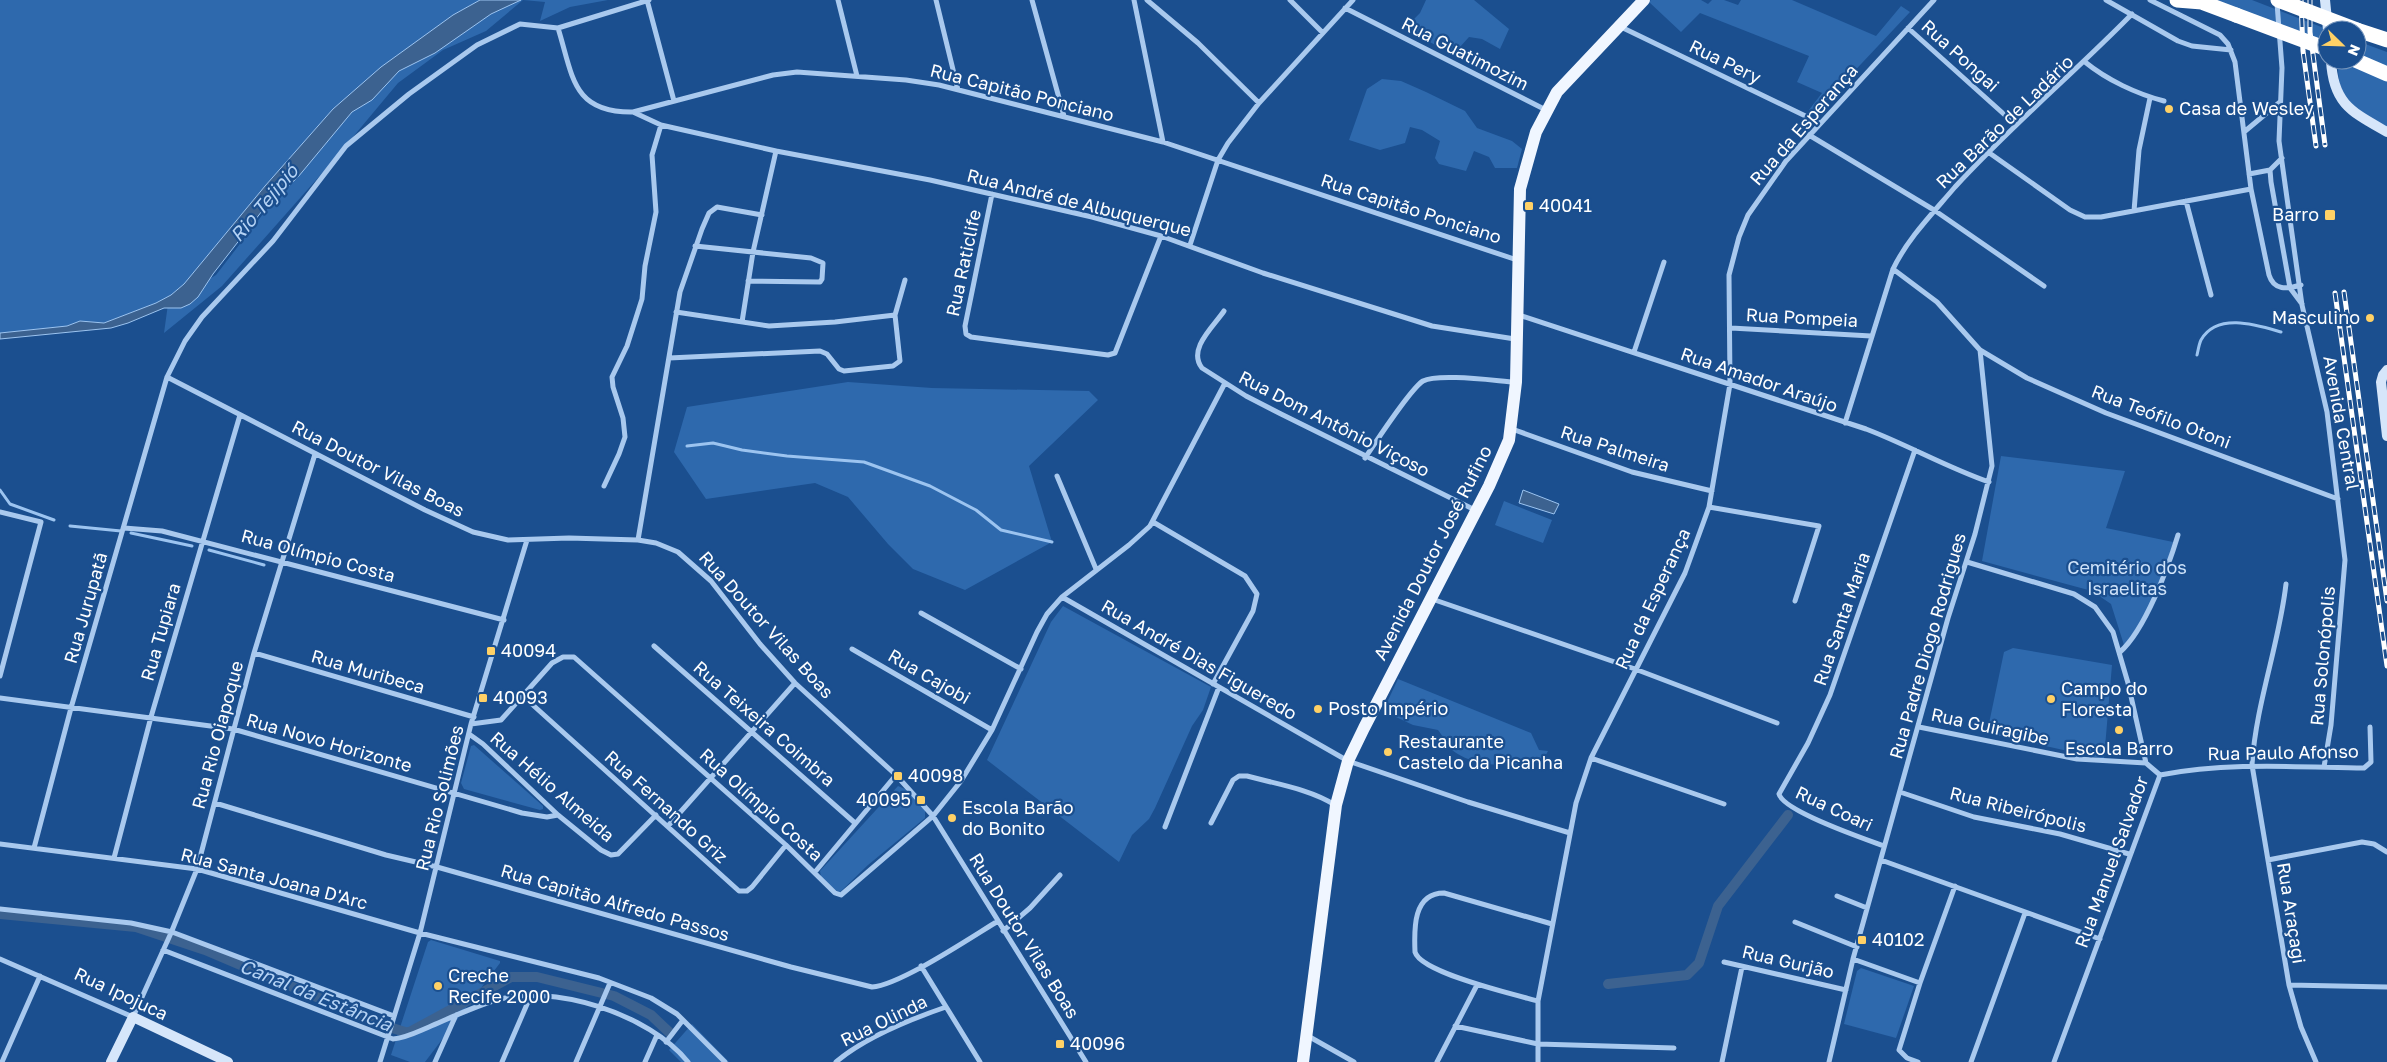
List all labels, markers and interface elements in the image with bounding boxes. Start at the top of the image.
street label: Rua Guatimozim [1398,12,1533,95]
street label: Rua Pongai [1917,15,2004,96]
north arrow [2317,20,2367,70]
street label: Rua Pery [1686,34,1765,88]
text: N [2345,42,2364,58]
street label: Rua Barão de Ladário [1931,50,2078,193]
street label: Rua Capitão Ponciano [928,59,1116,126]
street label: Rua da Esperança [1745,59,1862,189]
place label: Casa de Wesley [2179,97,2314,119]
marker: Casa de Wesley [2163,103,2175,115]
water label: Rio Tejipió [225,158,304,246]
street label: Rua André de Albuquerque [965,163,1194,241]
street label: Rua Capitão Ponciano [1318,168,1504,248]
place label: 40041 [1539,194,1592,216]
marker: 40041 [1523,200,1535,212]
place label: Barro [2272,203,2319,225]
street label: Rua Raticlife [941,207,985,318]
marker: Barro [2323,208,2337,222]
street label: Rua Pompeia [1745,303,1859,331]
place label: Masculino [2272,306,2360,328]
marker: Masculino [2364,312,2376,324]
street label: Rua Amador Araújo [1678,342,1841,416]
street label: Avenida Central [2319,354,2365,492]
street label: Rua Dom Antônio Viçoso [1235,365,1434,481]
street label: Rua Teófilo Otoni [2089,379,2234,453]
street label: Rua Doutor Vilas Boas [289,415,468,521]
street label: Rua Palmeira [1558,420,1673,476]
street label: Avenida Doutor José Rufino [1368,442,1496,664]
street label: Rua Olímpio Costa [239,524,398,586]
street label: Rua da Esperança [1610,524,1694,673]
street label: Rua Padre Diogo Rodrigues [1884,530,1970,761]
street label: Rua Doutor Vilas Boas [695,546,839,703]
street label: Rua Santa Maria [1808,549,1874,688]
street label: Rua Jurupatã [59,550,111,666]
park label: Cemitério dos Israelitas [2067,556,2187,599]
street label: Rua Tupiara [136,580,185,683]
street label: Rua Solonópolis [2305,585,2339,727]
street label: Rua André Dias Figueredo [1098,594,1301,724]
place label: 40094 [501,639,556,661]
street label: Rua Muribeca [309,644,428,698]
street label: Rua Cajobi [884,644,975,709]
marker: 40094 [485,645,497,657]
street label: Rua Teixeira Coimbra [689,656,840,791]
street label: Rua Rio Oiapoque [187,658,247,811]
place label: Campo do Floresta [2061,677,2148,720]
place label: 40093 [493,686,548,708]
marker: 40093 [477,692,489,704]
marker: Campo do Floresta [2045,693,2057,705]
place label: Posto Império [1328,697,1448,719]
marker: Posto Império [1312,703,1324,715]
street label: Rua Guiragibe [1929,703,2051,749]
street label: Rua Novo Horizonte [244,708,415,776]
street label: Rua Rio Solimões [410,723,468,873]
marker: Escola Barro [2113,724,2125,736]
street label: Rua Hélio Almeida [486,726,619,846]
place label: Restaurante Castelo da Picanha [1398,730,1563,773]
place label: Escola Barro [2065,737,2173,759]
street label: Rua Paulo Afonso [2207,740,2359,764]
street label: Rua Olímpio Costa [695,743,828,865]
street label: Rua Fernando Griz [601,745,733,867]
marker: Restaurante Castelo da Picanha [1382,746,1394,758]
place label: 40098 [908,764,963,786]
marker: 40098 [892,770,904,782]
street label: Rua Manuel Salvador [2070,773,2152,951]
street label: Rua Coari [1792,781,1876,835]
street label: Rua Ribeirópolis [1947,781,2089,837]
place label: 40095 [856,788,911,810]
marker: 40095 [915,794,927,806]
place label: Escola Barão do Bonito [962,796,1074,839]
marker: Escola Barão do Bonito [946,812,958,824]
street label: Rua Santa Joana D'Arc [178,843,370,914]
street label: Rua Doutor Vilas Boas [965,849,1085,1022]
street label: Rua Capitão Alfredo Passos [498,859,732,945]
street label: Rua Araçagi [2273,861,2311,965]
place label: 40102 [1872,928,1924,950]
marker: 40102 [1856,934,1868,946]
street label: Rua Gurjão [1740,940,1836,982]
water label: Canal da Estância [237,954,397,1036]
street label: Rua Ipojuca [71,962,172,1024]
place label: Creche Recife 2000 [448,964,550,1007]
marker: Creche Recife 2000 [432,980,444,992]
street label: Rua Olinda [837,990,930,1051]
place label: 40096 [1070,1032,1125,1054]
marker: 40096 [1054,1038,1066,1050]

